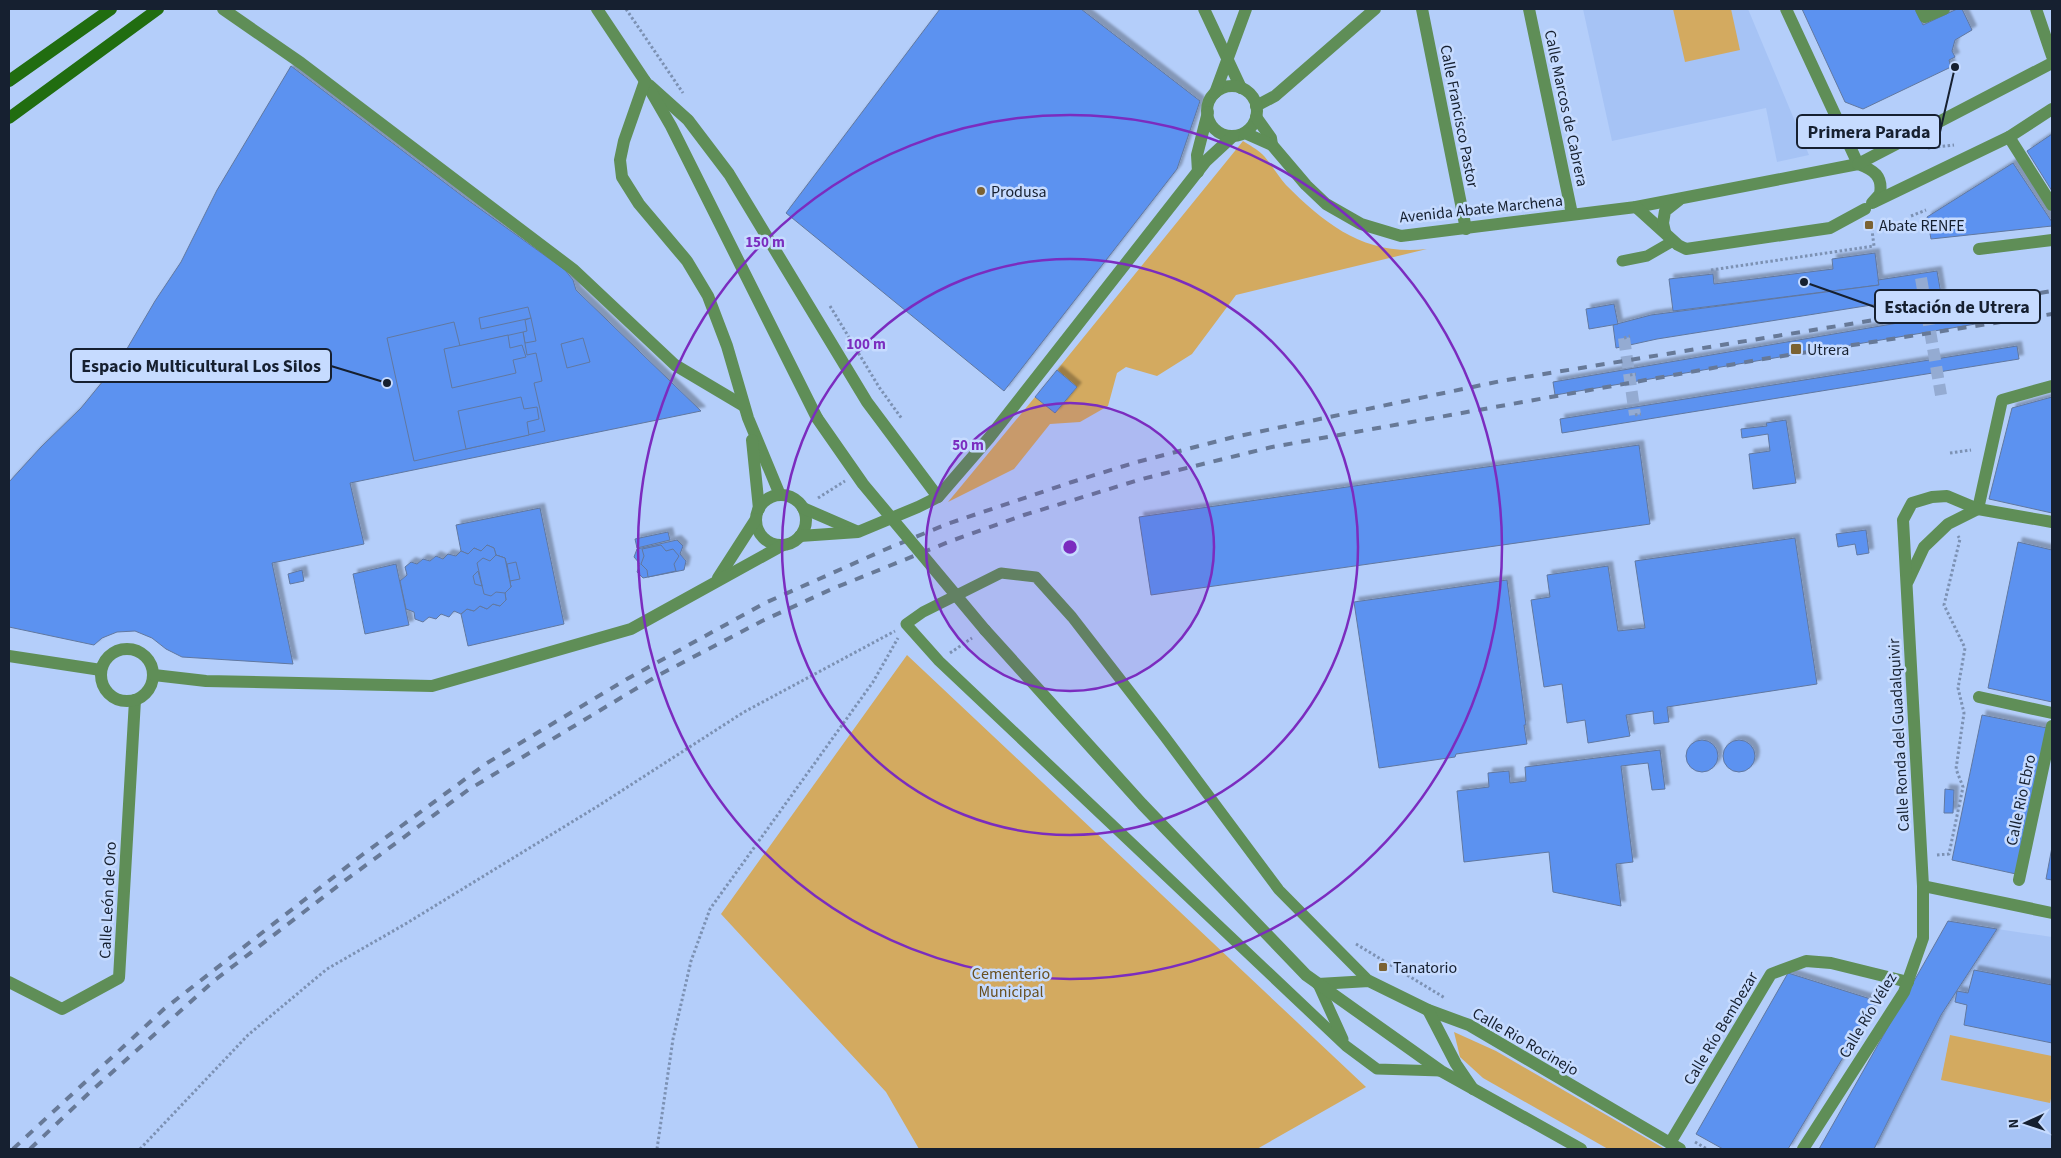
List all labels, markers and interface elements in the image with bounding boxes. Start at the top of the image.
street label: Calle Marcos de Cabrera [1539,28,1593,189]
street label: Calle Francisco Pastor [1434,43,1484,190]
callout: Primera Parada [1797,115,1940,148]
text: Primera Parada [1808,120,1930,145]
place label: Produsa [991,181,1046,203]
marker: Produsa [975,185,987,197]
street label: Avenida Abate Marchena [1398,189,1564,229]
place label: Abate RENFE [1879,215,1965,237]
marker: Abate RENFE [1863,219,1875,231]
text: 150 m [745,232,785,253]
callout: Estación de Utrera [1875,290,2040,323]
text: Estación de Utrera [1884,295,2030,320]
text: 100 m [846,334,886,355]
place label: Utrera [1807,339,1849,361]
marker: Utrera [1789,342,1803,356]
callout: Espacio Multicultural Los Silos [71,349,331,382]
text: Espacio Multicultural Los Silos [81,354,321,379]
text: 50 m [952,435,984,456]
centre of rings [1061,538,1079,556]
street label: Calle Ronda del Guadalquivir [1883,637,1915,832]
street label: Calle Rio Ebro [2001,753,2041,848]
street label: Calle León de Oro [94,841,122,959]
place label: Tanatorio [1393,957,1457,979]
marker: Tanatorio [1377,961,1389,973]
park label: Cementerio Municipal [972,963,1050,1003]
street label: Calle Río Bembezar [1678,967,1764,1089]
street label: Calle Río Vélez [1834,968,1902,1062]
street label: Calle Rio Rocinejo [1468,1002,1583,1081]
north arrow [2001,1098,2051,1148]
text: N [2004,1118,2024,1129]

